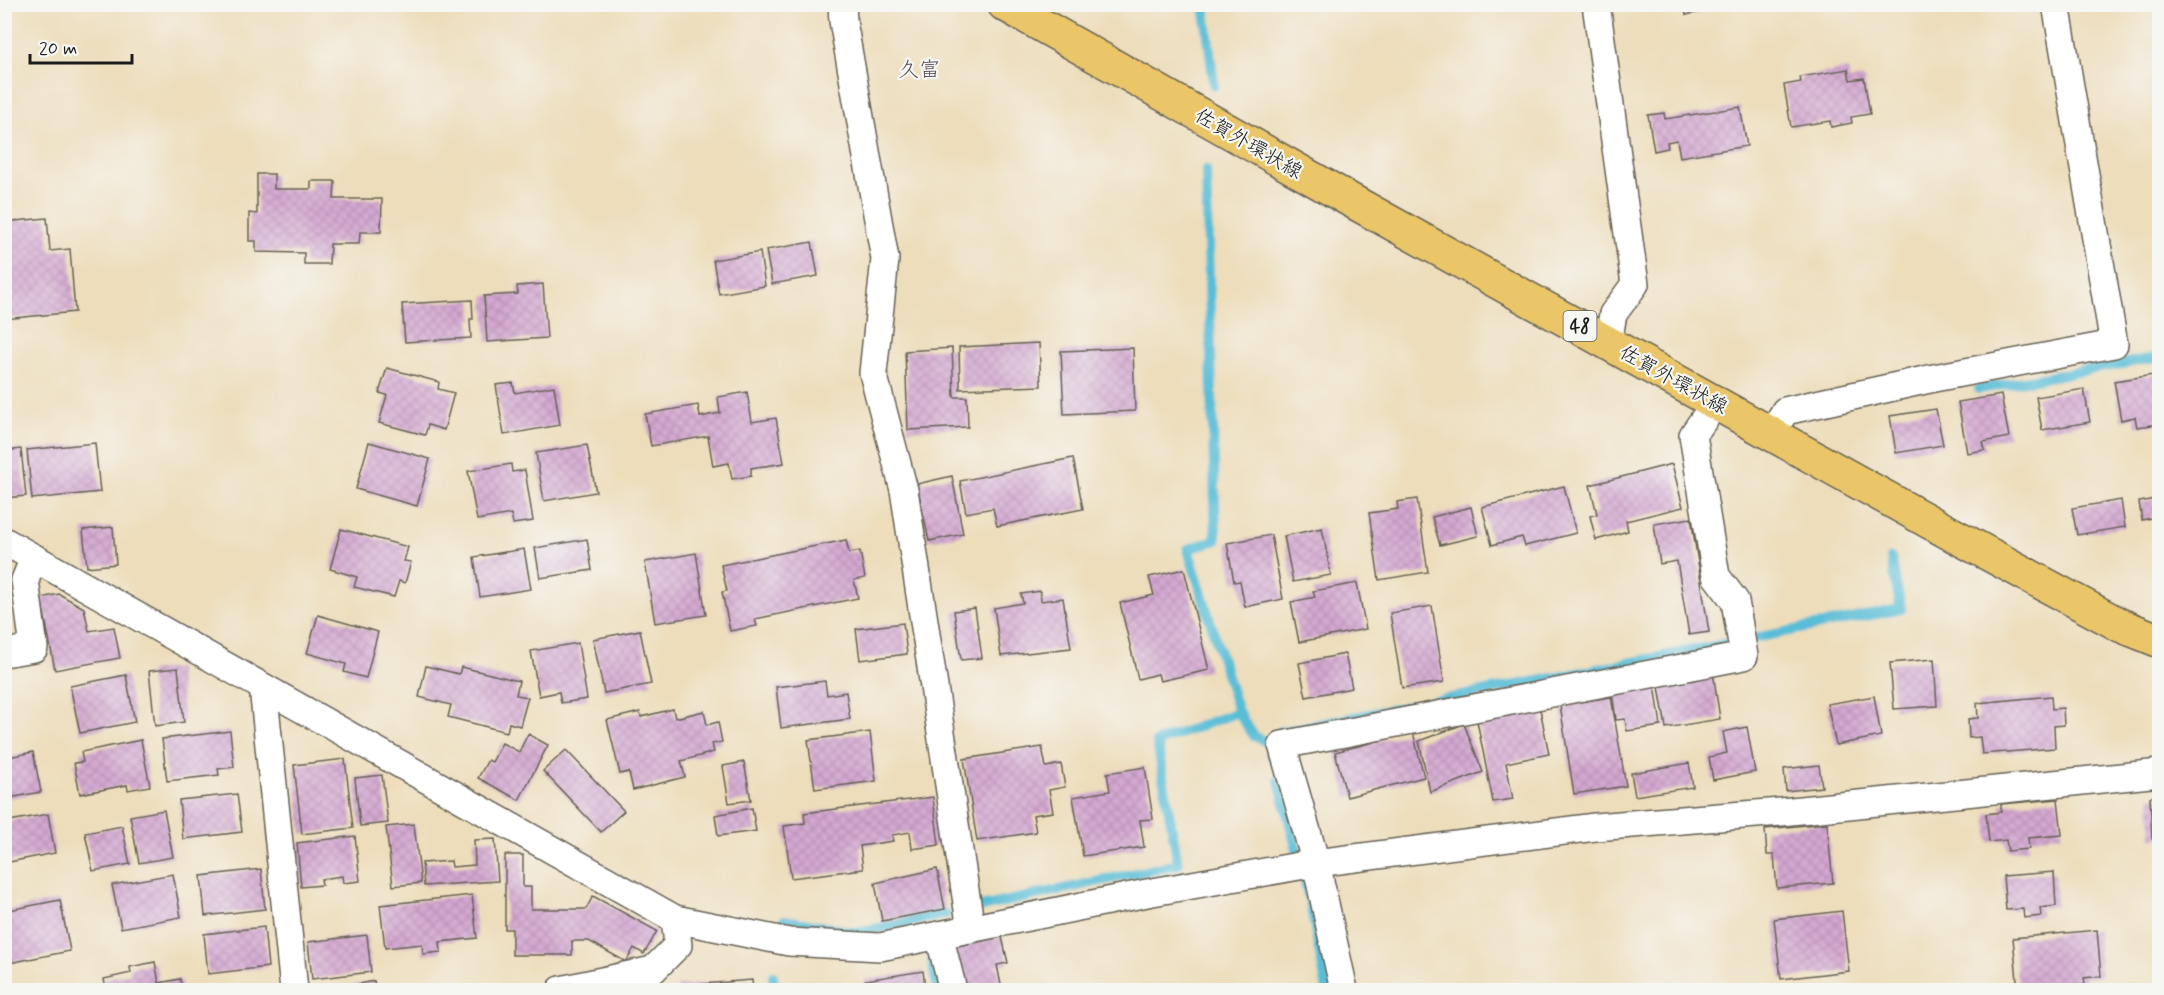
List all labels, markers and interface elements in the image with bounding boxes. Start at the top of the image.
scale bar [30,27,132,65]
text: 20 m [39,37,77,61]
district label: 久富 [898,56,940,84]
street label: 佐賀外環状線 [1190,103,1307,186]
road number: 48 [1564,311,1596,341]
street label: 佐賀外環状線 [1614,339,1732,421]

